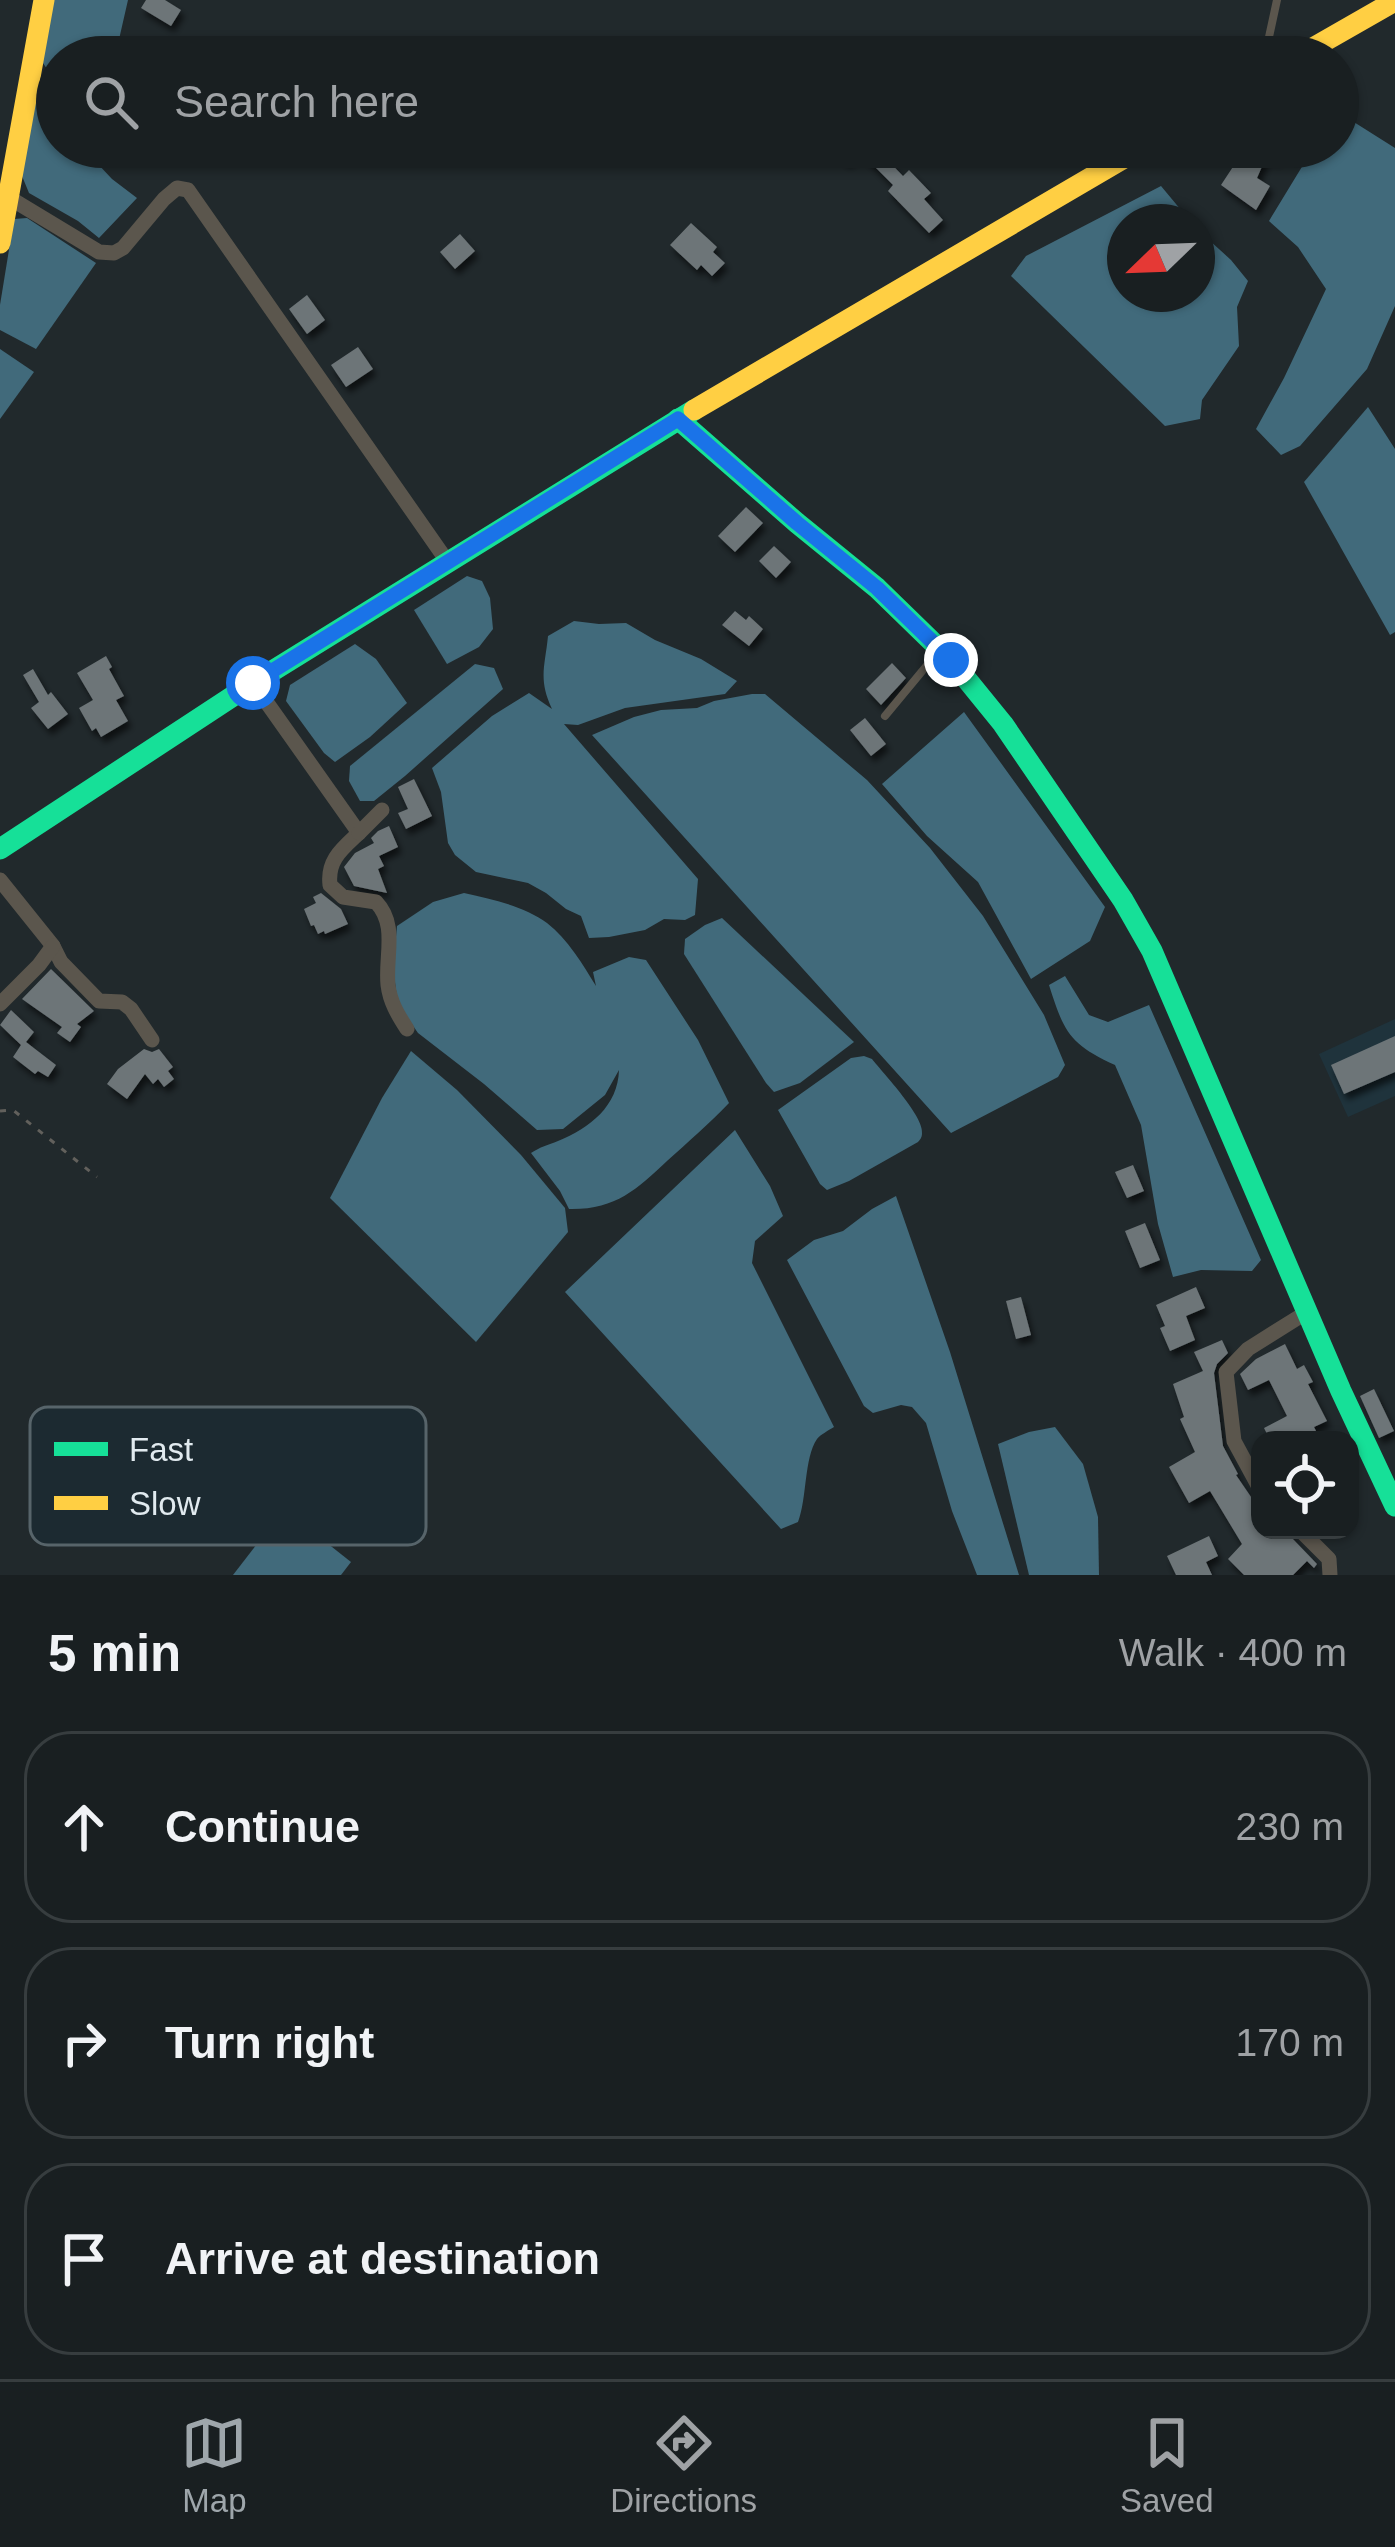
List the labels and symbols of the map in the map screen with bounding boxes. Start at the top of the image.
north arrow [1107,204,1215,312]
route end [924,633,978,687]
route start [226,656,280,710]
legend [30,1407,426,1545]
text: Fast [129,1431,193,1468]
text: Slow [129,1485,201,1522]

